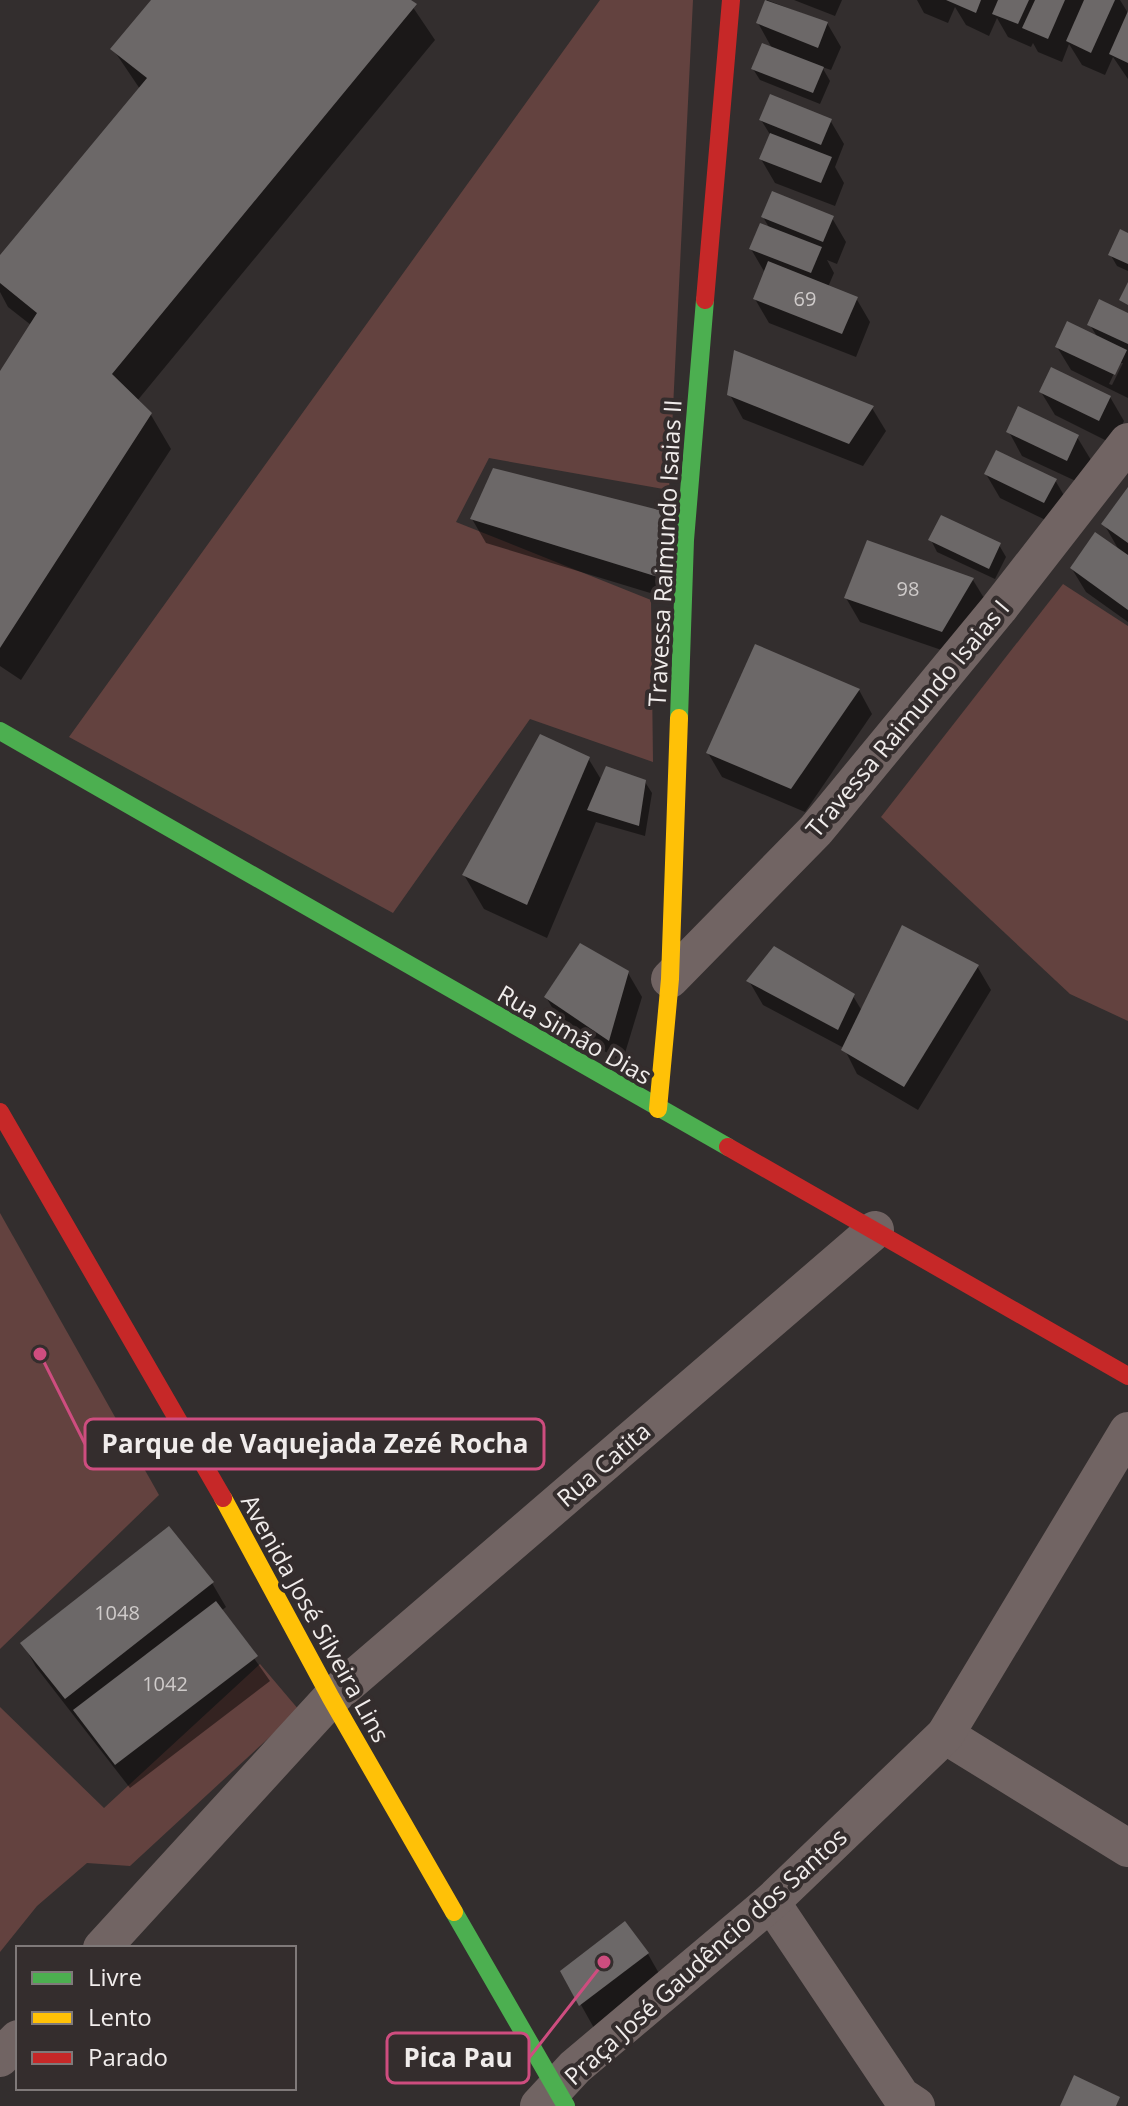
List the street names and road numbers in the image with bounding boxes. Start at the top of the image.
street label: Travessa Raimundo Isaias II [639,399,689,707]
street label: Travessa Raimundo Isaias I [798,592,1016,844]
street label: Rua Simão Dias [492,977,658,1091]
street label: Rua Catita [549,1414,657,1514]
street label: Avenida José Silveira Lins [234,1488,398,1748]
street label: Praça José Gaudêncio dos Santos [557,1820,853,2092]

